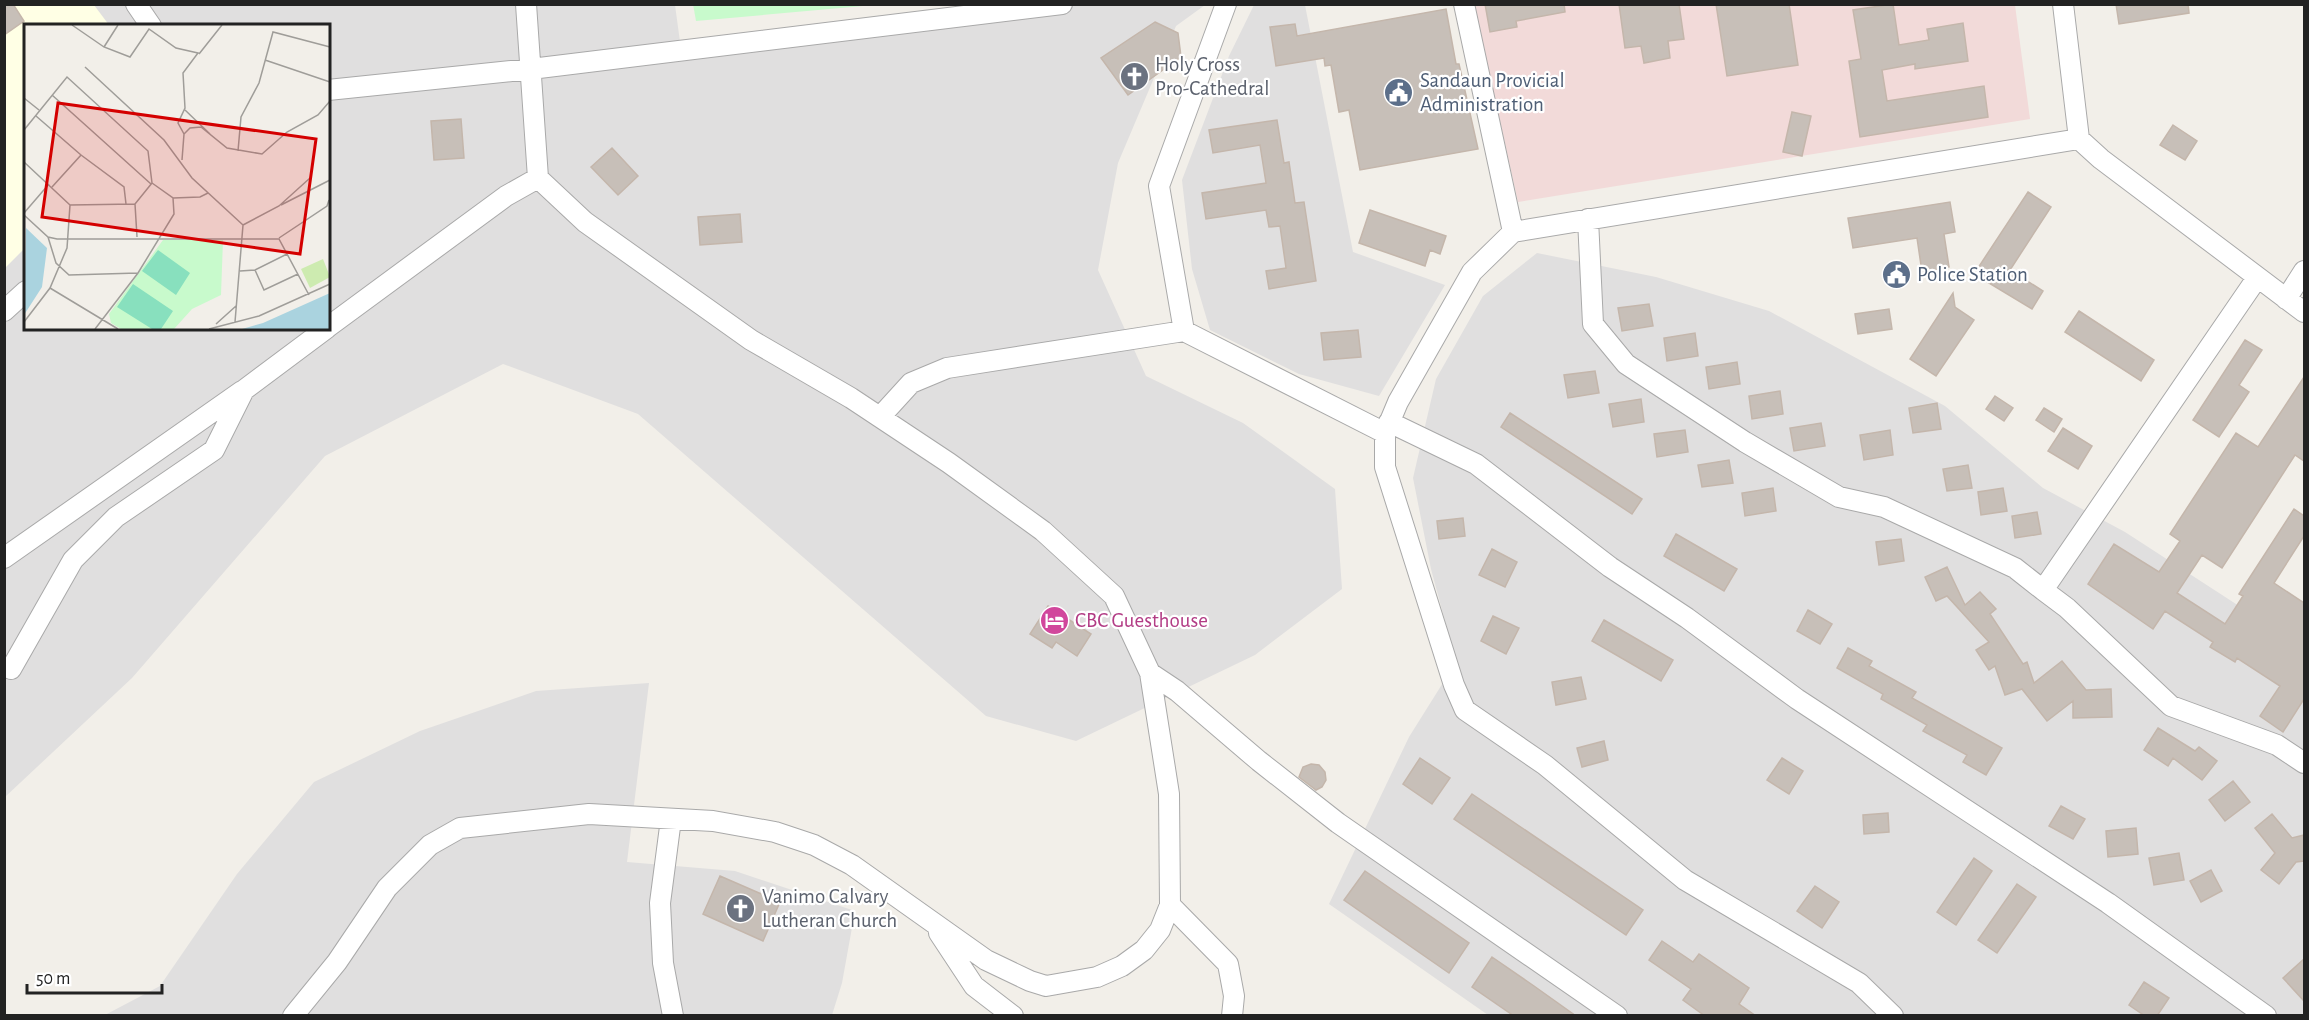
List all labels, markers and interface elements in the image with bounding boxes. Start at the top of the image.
inset map [24,24,330,330]
place label: Holy Cross Pro-Cathedral [1155,54,1269,99]
church icon: Holy Cross Pro-Cathedral [1118,60,1150,92]
place label: Sandaun Provicial Administration [1420,70,1565,115]
public building icon: Sandaun Provicial Administration [1383,76,1415,108]
public building icon: Police Station [1880,258,1912,290]
place label: Police Station [1917,264,2028,285]
hotel icon: CBC Guesthouse [1038,604,1070,636]
place label: CBC Guesthouse [1075,610,1208,631]
place label: Vanimo Calvary Lutheran Church [762,886,897,931]
church icon: Vanimo Calvary Lutheran Church [725,892,757,924]
scale bar [27,957,162,995]
text: 50 m [36,970,70,988]

